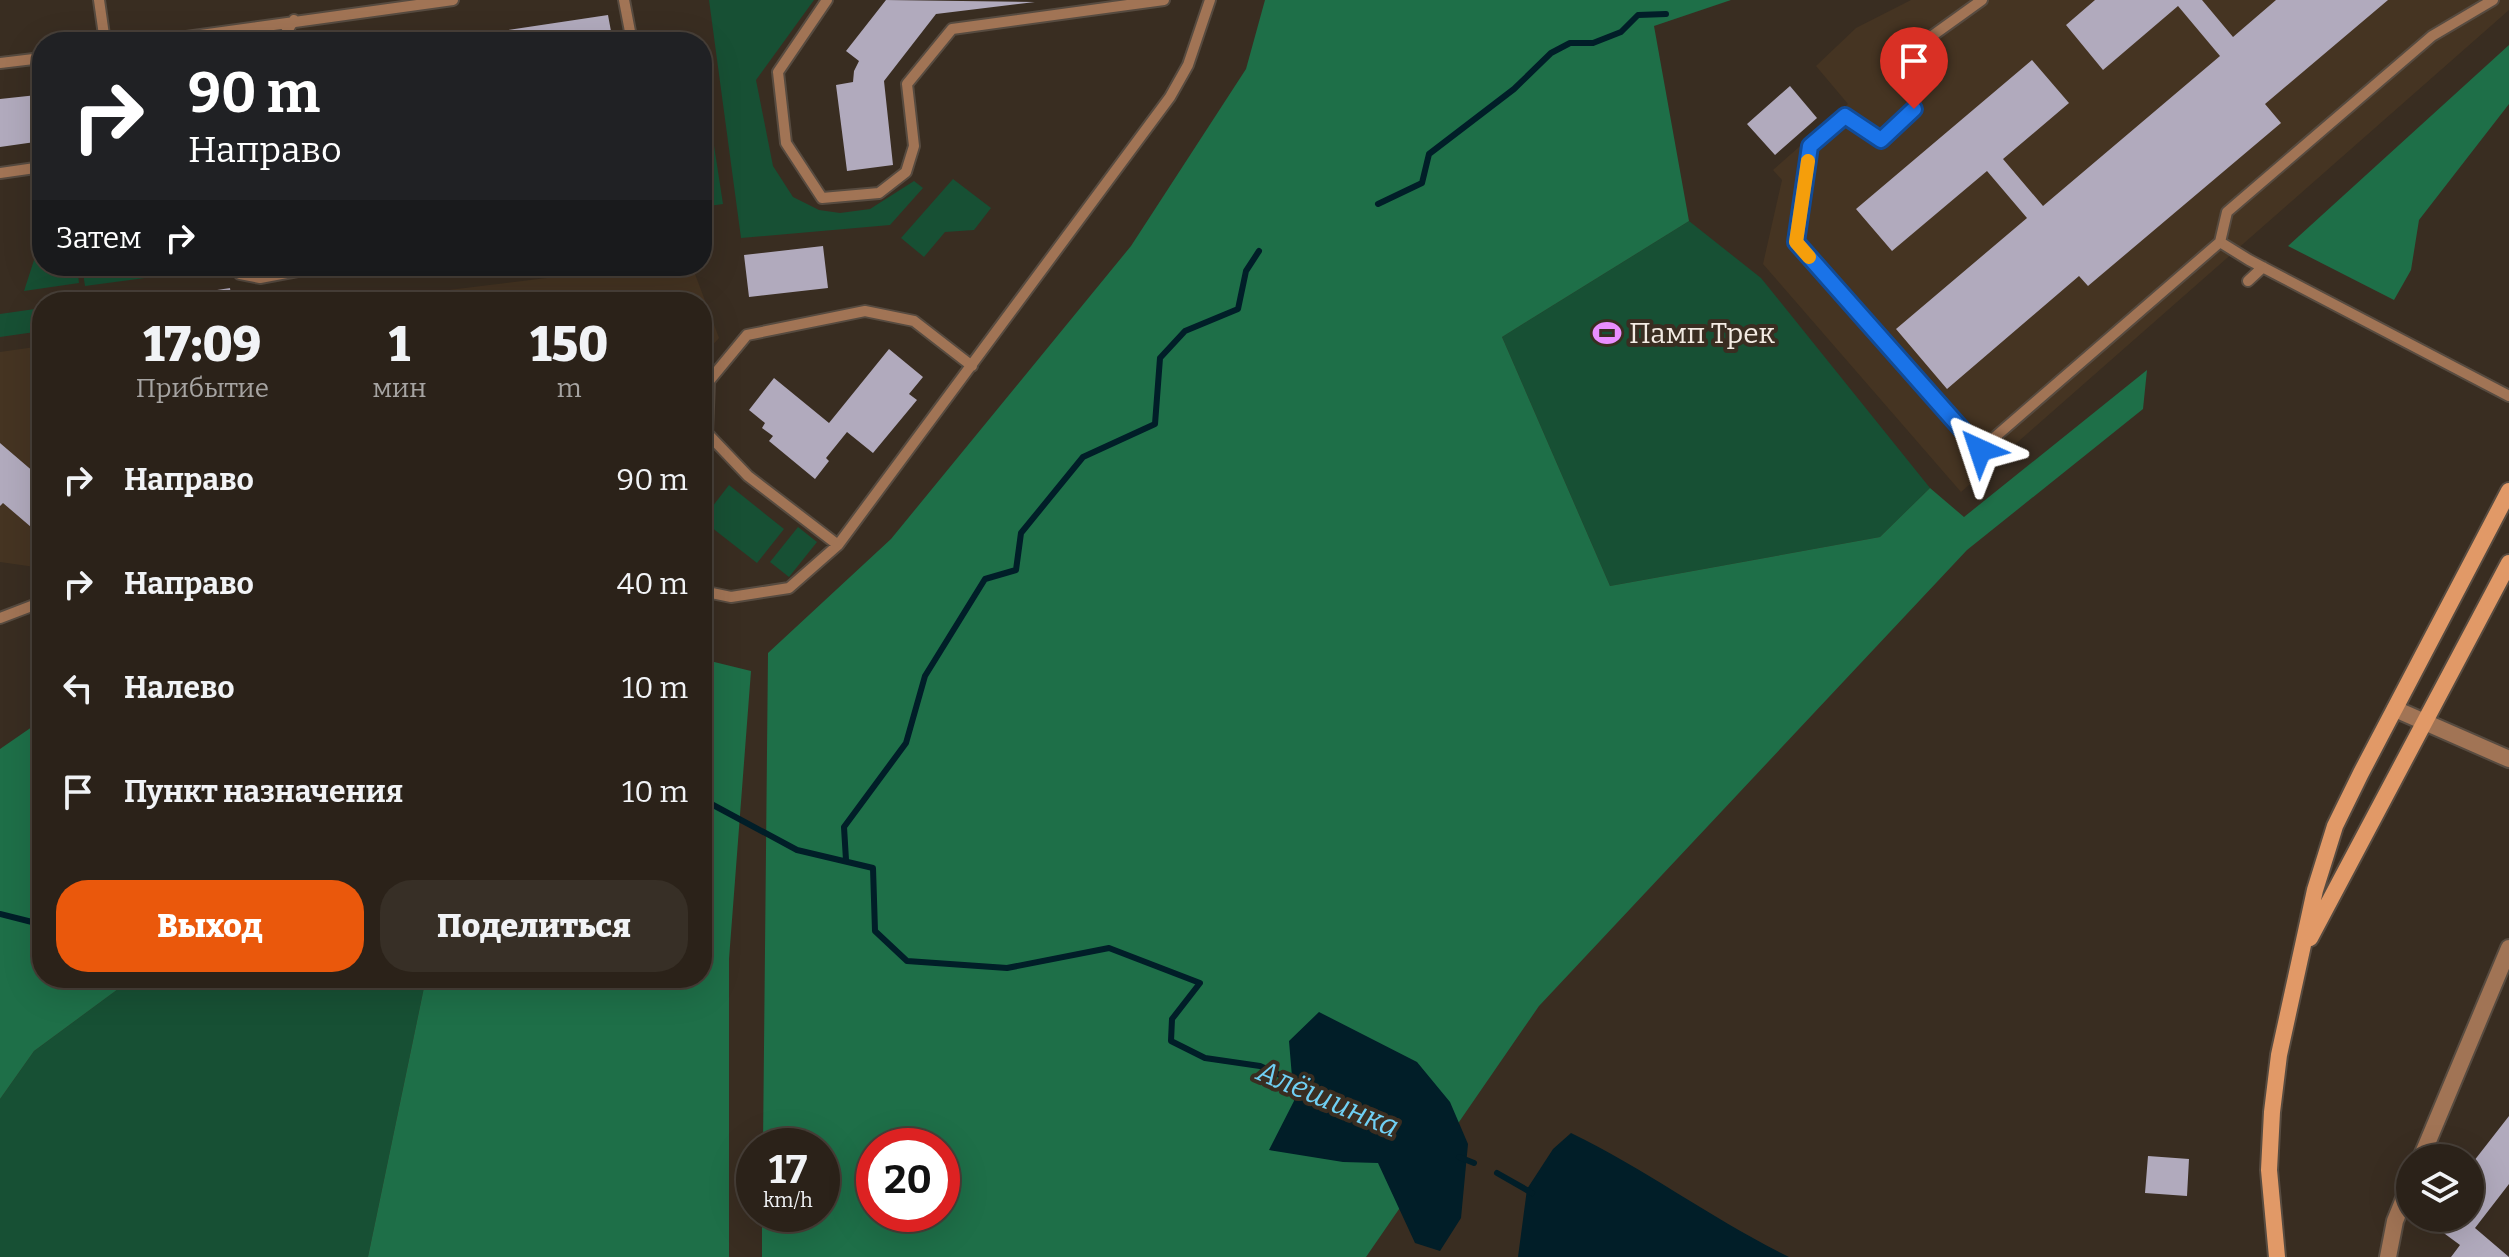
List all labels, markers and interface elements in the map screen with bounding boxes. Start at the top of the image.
pin [1880,27,1948,109]
icon: arrive [1892,39,1936,83]
text: 90 m [188,60,320,127]
icon: right [56,64,160,168]
text: Направо [188,128,342,172]
icon: right [158,216,202,260]
text: Затем [56,220,142,256]
text: 17:09 [143,316,261,374]
text: 1 [389,316,410,374]
text: 150 [530,316,608,374]
place label: Памп Трек [1629,317,1776,350]
sports icon: Памп Трек [1592,318,1622,348]
text: Прибытие [136,373,269,404]
text: мин [373,373,427,404]
text: m [557,373,582,404]
position arrow [1938,408,2022,492]
icon: right [56,458,100,502]
text: Направо [124,462,254,498]
text: 90 m [617,462,688,498]
icon: right [56,562,100,606]
text: Направо [124,566,254,602]
text: 40 m [617,566,688,602]
icon: left [56,666,100,710]
text: Налево [124,670,235,706]
text: 10 m [622,670,688,706]
icon: arrive [56,770,100,814]
text: Пункт назначения [124,774,403,810]
text: 10 m [622,774,688,810]
button: Выход [56,880,364,972]
button: Поделиться [380,880,688,972]
water label: Алёшинка [1250,1052,1404,1145]
speed limit sign: 20 [856,1128,960,1232]
map controls [2396,1144,2484,1232]
button: layers [2396,1144,2484,1232]
text: 17 [769,1146,807,1194]
text: km/h [763,1188,813,1212]

